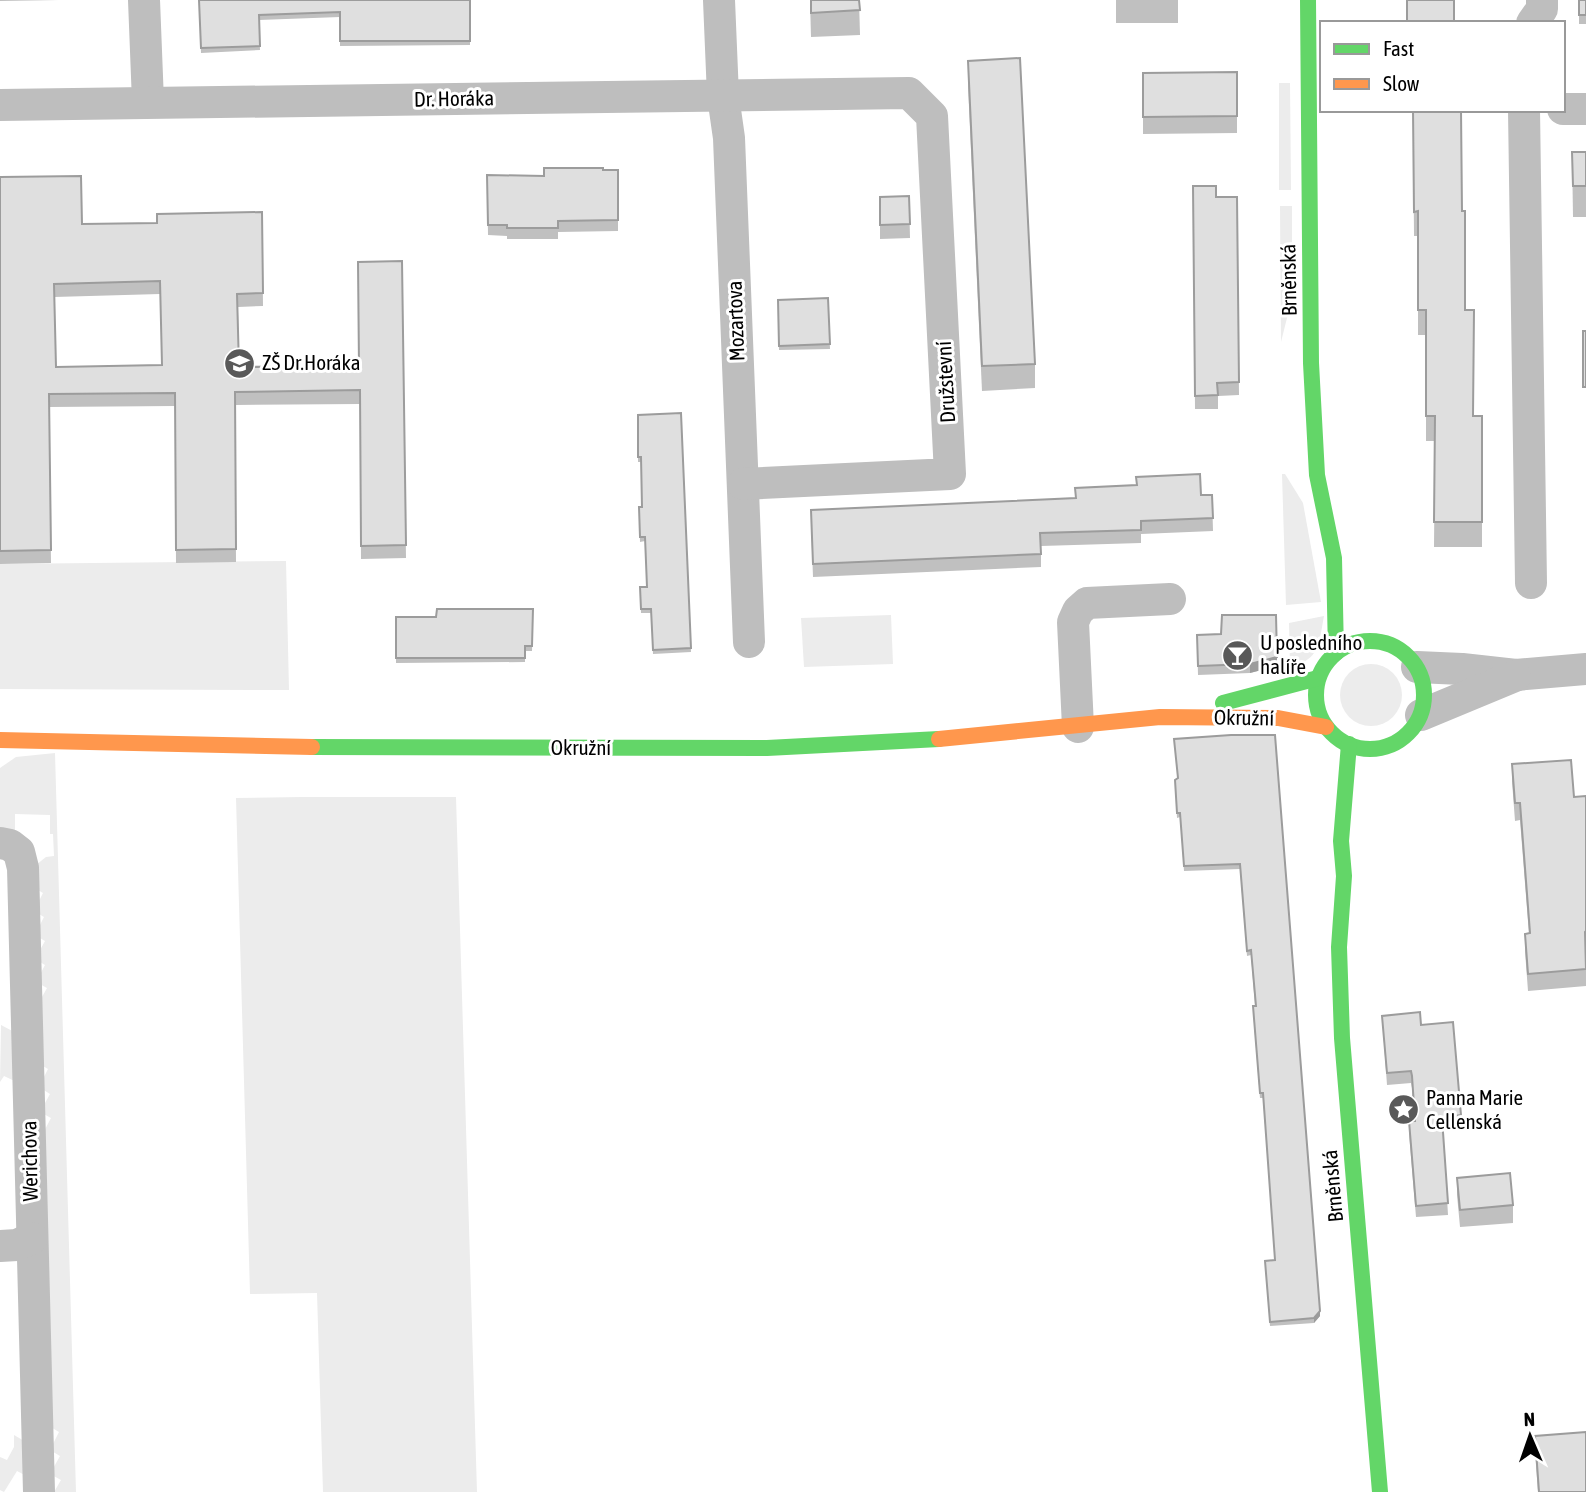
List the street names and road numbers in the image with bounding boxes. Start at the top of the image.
street label: Dr. Horáka [414,85,494,111]
street label: Brněnská [1275,244,1301,316]
street label: Mozartova [722,280,748,362]
street label: Družstevní [931,340,959,424]
street label: Okružní [1214,704,1275,730]
street label: Okružní [551,735,611,759]
street label: Werichova [16,1120,42,1202]
street label: Brněnská [1317,1149,1347,1223]

